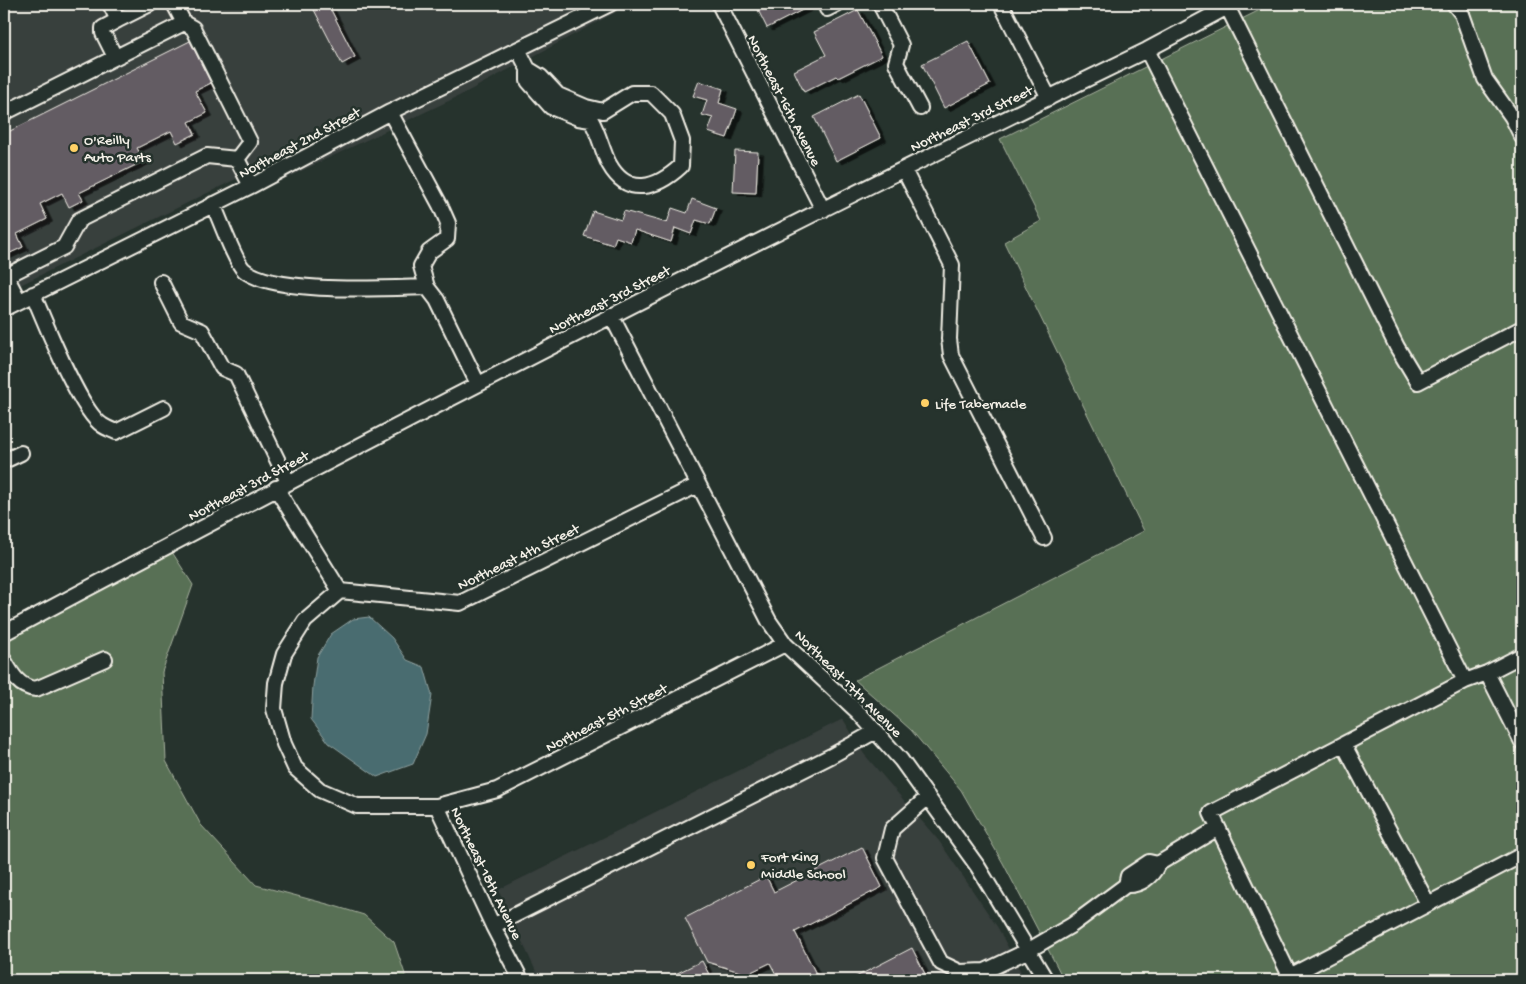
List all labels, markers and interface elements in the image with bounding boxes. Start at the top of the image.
street label: Northeast 16th Avenue [742,32,824,170]
street label: Northeast 3rd Street [908,82,1038,157]
street label: Northeast 2nd Street [236,103,365,183]
place label: O'Reilly Auto Parts [84,132,151,167]
marker: O'Reilly Auto Parts [68,142,80,154]
street label: Northeast 3rd Street [546,262,675,339]
place label: Life Tabernacle [935,396,1027,414]
marker: Life Tabernacle [919,397,931,409]
street label: Northeast 3rd Street [186,447,314,526]
street label: Northeast 4th Street [455,520,584,595]
street label: Northeast 17th Avenue [790,627,905,742]
street label: Northeast 5th Street [543,680,672,757]
street label: Northeast 18th Avenue [445,805,525,943]
place label: Fort King Middle School [760,849,846,884]
marker: Fort King Middle School [745,859,757,871]

